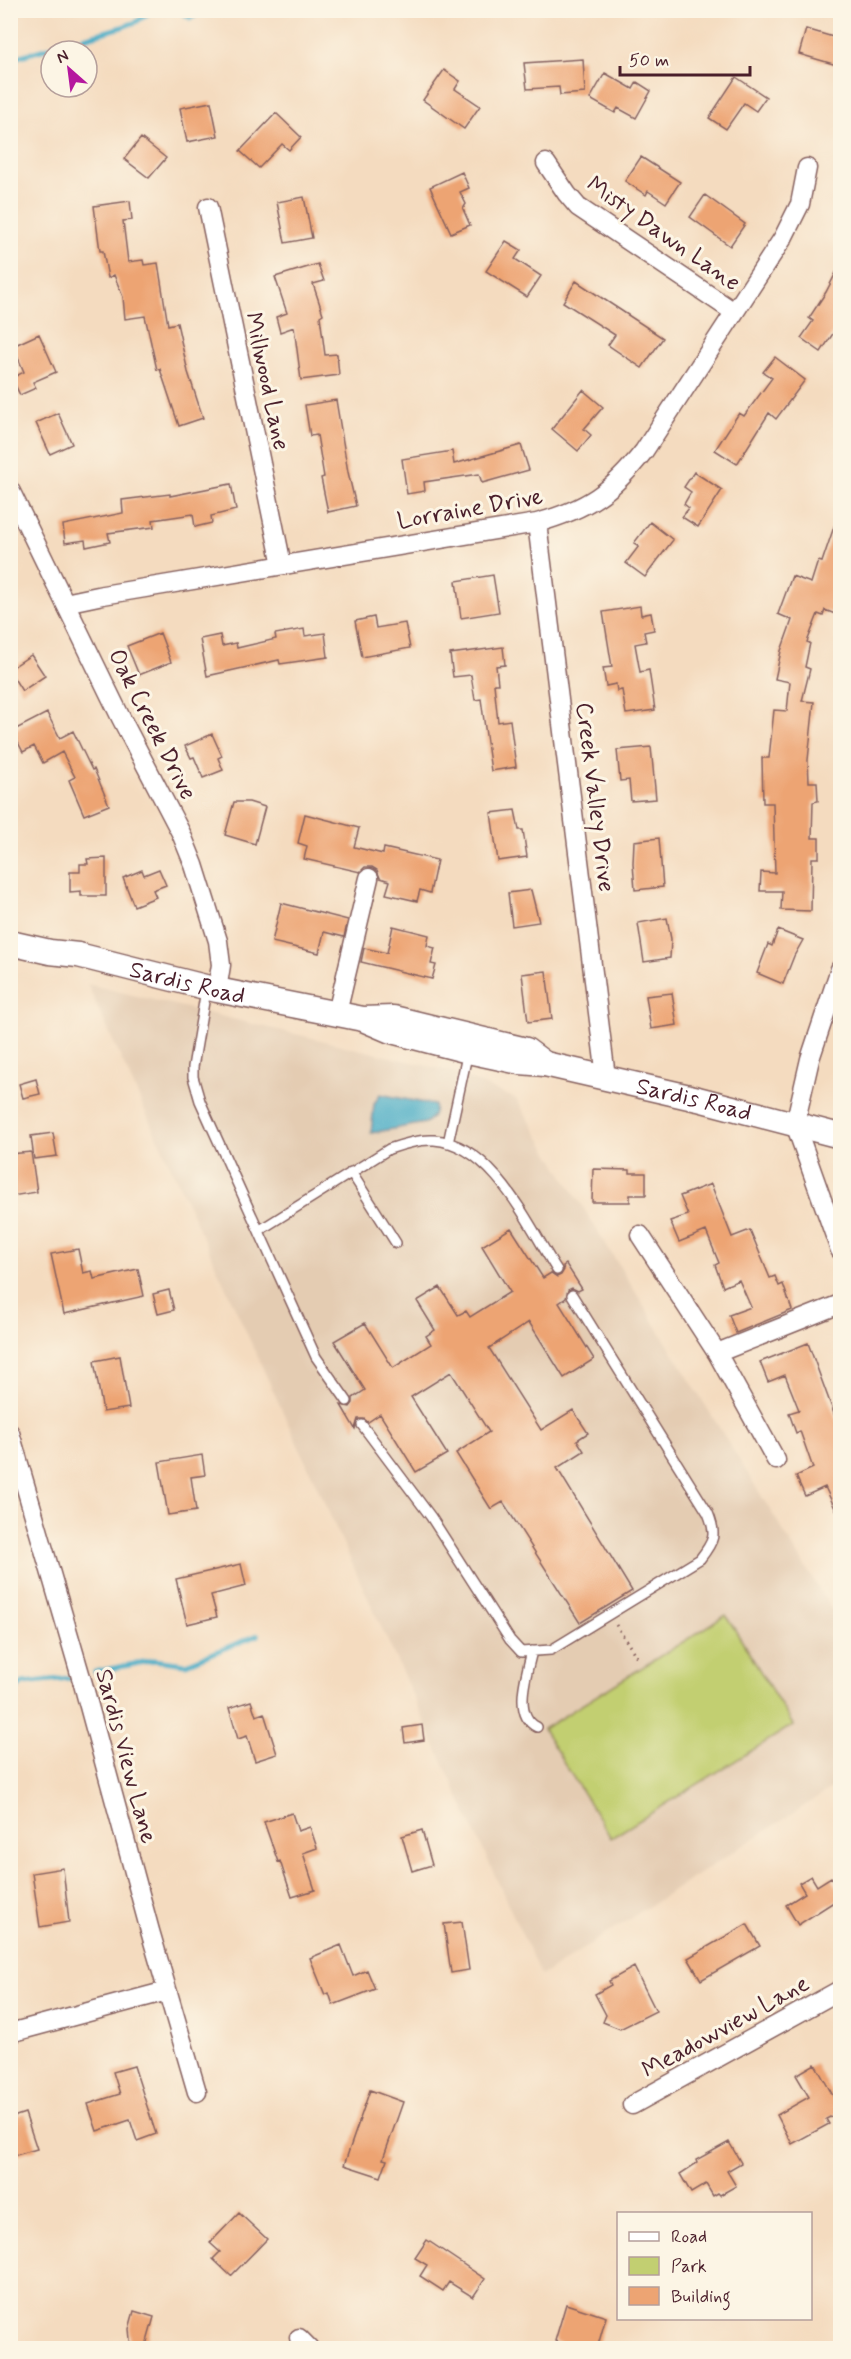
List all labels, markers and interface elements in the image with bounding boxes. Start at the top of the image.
north arrow [39,39,99,99]
scale bar [620,39,750,77]
text: N [53,45,72,69]
text: 50 m [629,49,669,73]
street label: Misty Dawn Lane [580,170,746,299]
street label: Millwood Lane [237,309,296,453]
street label: Lorraine Drive [395,481,546,538]
street label: Oak Creek Drive [100,644,203,806]
street label: Creek Valley Drive [567,701,622,894]
street label: Sardis Road [126,955,248,1012]
street label: Sardis Road [633,1071,755,1129]
street label: Sardis View Lane [87,1666,164,1847]
street label: Meadowview Lane [636,1968,815,2086]
legend [617,2212,812,2320]
text: Road [671,2225,707,2249]
text: Park [671,2255,707,2279]
text: Building [671,2285,731,2311]

